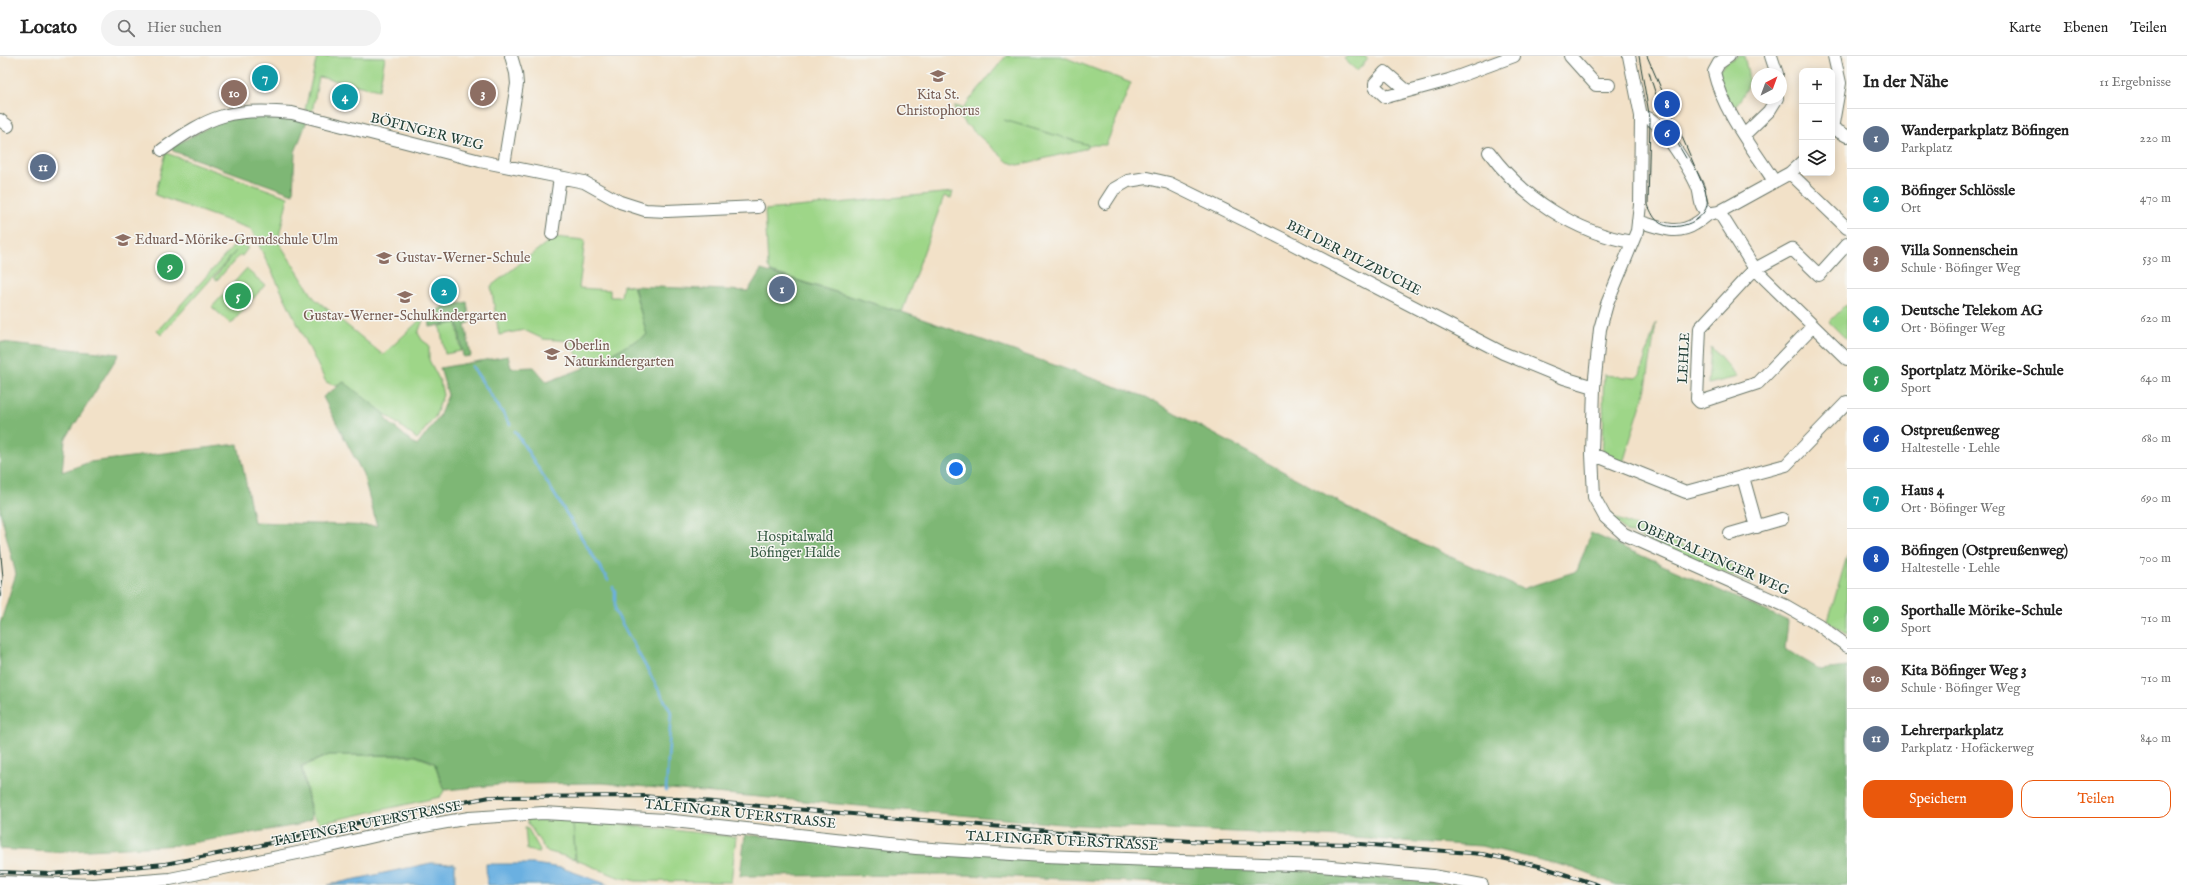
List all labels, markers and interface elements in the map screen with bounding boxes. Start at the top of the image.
search box [101,10,381,46]
text: Locato [20,16,77,40]
icon: search [115,17,137,39]
text: Hier suchen [147,18,222,37]
text: Karte [2009,19,2041,37]
text: Ebenen [2063,19,2108,37]
text: Teilen [2130,19,2167,37]
pin: 7 [252,63,278,93]
school or university icon: Kita St. Christophorus [929,67,947,85]
north arrow [1751,68,1787,104]
map controls [1799,68,1835,176]
button: + [1799,68,1835,104]
text: In der Nähe [1863,72,1948,93]
text: 11 Ergebnisse [2099,74,2171,91]
pin: 10 [221,78,247,108]
pin: 3 [470,78,496,108]
pin: 4 [332,82,358,112]
place label: Kita St. Christophorus [896,86,980,120]
pin: 8 [1654,89,1680,119]
button: − [1799,104,1835,140]
street label: BÖFINGER WEG [368,108,487,155]
pin: 6 [1654,118,1680,148]
text: Wanderparkplatz Böfingen [1901,121,2069,140]
text: 1 [1874,130,1878,147]
text: 220 m [2140,130,2171,147]
button: layers [1799,140,1835,176]
text: Parkplatz [1901,140,1952,157]
pin: 11 [30,152,56,182]
text: Böfinger Schlössle [1901,181,2015,200]
text: 2 [1873,190,1879,207]
text: 470 m [2140,190,2171,207]
text: Ort [1901,200,1921,217]
street label: BEI DER PILZBUCHE [1284,216,1425,300]
school or university icon: Eduard-Mörike-Grundschule Ulm [114,231,132,249]
place label: Eduard-Mörike-Grundschule Ulm [135,231,338,249]
text: Villa Sonnenschein [1901,241,2018,260]
school or university icon: Gustav-Werner-Schule [375,249,393,267]
place label: Gustav-Werner-Schule [396,249,531,267]
text: 3 [1874,250,1878,267]
text: 530 m [2142,250,2171,267]
pin: 9 [157,252,183,282]
text: Schule · Böfinger Weg [1901,260,2020,277]
pin: 1 [769,274,795,304]
pin: 2 [431,276,457,306]
pin: 5 [225,281,251,311]
school or university icon: Gustav-Werner-Schulkindergarten [396,288,414,306]
text: Deutsche Telekom AG [1901,301,2043,320]
place label: Gustav-Werner-Schulkindergarten [303,307,507,325]
text: 4 [1873,310,1879,327]
text: 620 m [2140,310,2171,327]
text: Ort · Böfinger Weg [1901,320,2005,337]
street label: LEHLE [1674,332,1694,384]
place label: Oberlin Naturkindergarten [564,337,675,371]
school or university icon: Oberlin Naturkindergarten [543,345,561,363]
text: Sportplatz Mörike-Schule [1901,361,2064,380]
text: 5 [1874,370,1878,387]
text: 640 m [2140,370,2171,387]
text: Sport [1901,380,1931,397]
text: Ostpreußenweg [1901,421,1999,440]
text: 6 [1873,430,1879,447]
text: 680 m [2141,430,2171,447]
text: Haltestelle · Lehle [1901,440,2000,457]
your location [946,459,966,479]
text: Haus 4 [1901,481,1944,500]
text: 7 [1873,490,1879,507]
text: 690 m [2141,490,2171,507]
text: Ort · Böfinger Weg [1901,500,2005,517]
street label: OBERTALFINGER WEG [1634,516,1793,600]
park label: Hospitalwald Böfinger Halde [750,528,841,562]
text: Böfingen (Ostpreußenweg) [1901,541,2068,560]
text: 8 [1873,550,1879,567]
text: 700 m [2139,550,2171,567]
text: Haltestelle · Lehle [1901,560,2000,577]
text: Sporthalle Mörike-Schule [1901,601,2062,620]
text: 9 [1873,610,1879,627]
text: 710 m [2141,610,2171,627]
text: Sport [1901,620,1931,637]
text: Kita Böfinger Weg 3 [1901,661,2027,680]
text: 10 [1870,670,1882,687]
text: 710 m [2141,670,2171,687]
text: Schule · Böfinger Weg [1901,680,2020,697]
text: Lehrerparkplatz [1901,721,2003,740]
text: 11 [1871,730,1881,747]
text: 840 m [2140,730,2171,747]
text: Parkplatz · Hofäckerweg [1901,740,2034,757]
button: Speichern [1863,780,2013,818]
button: Teilen [2021,780,2171,818]
street label: TALFINGER UFERSTRASSE [643,795,837,833]
street label: TALFINGER UFERSTRASSE [271,797,464,851]
street label: TALFINGER UFERSTRASSE [965,827,1159,855]

